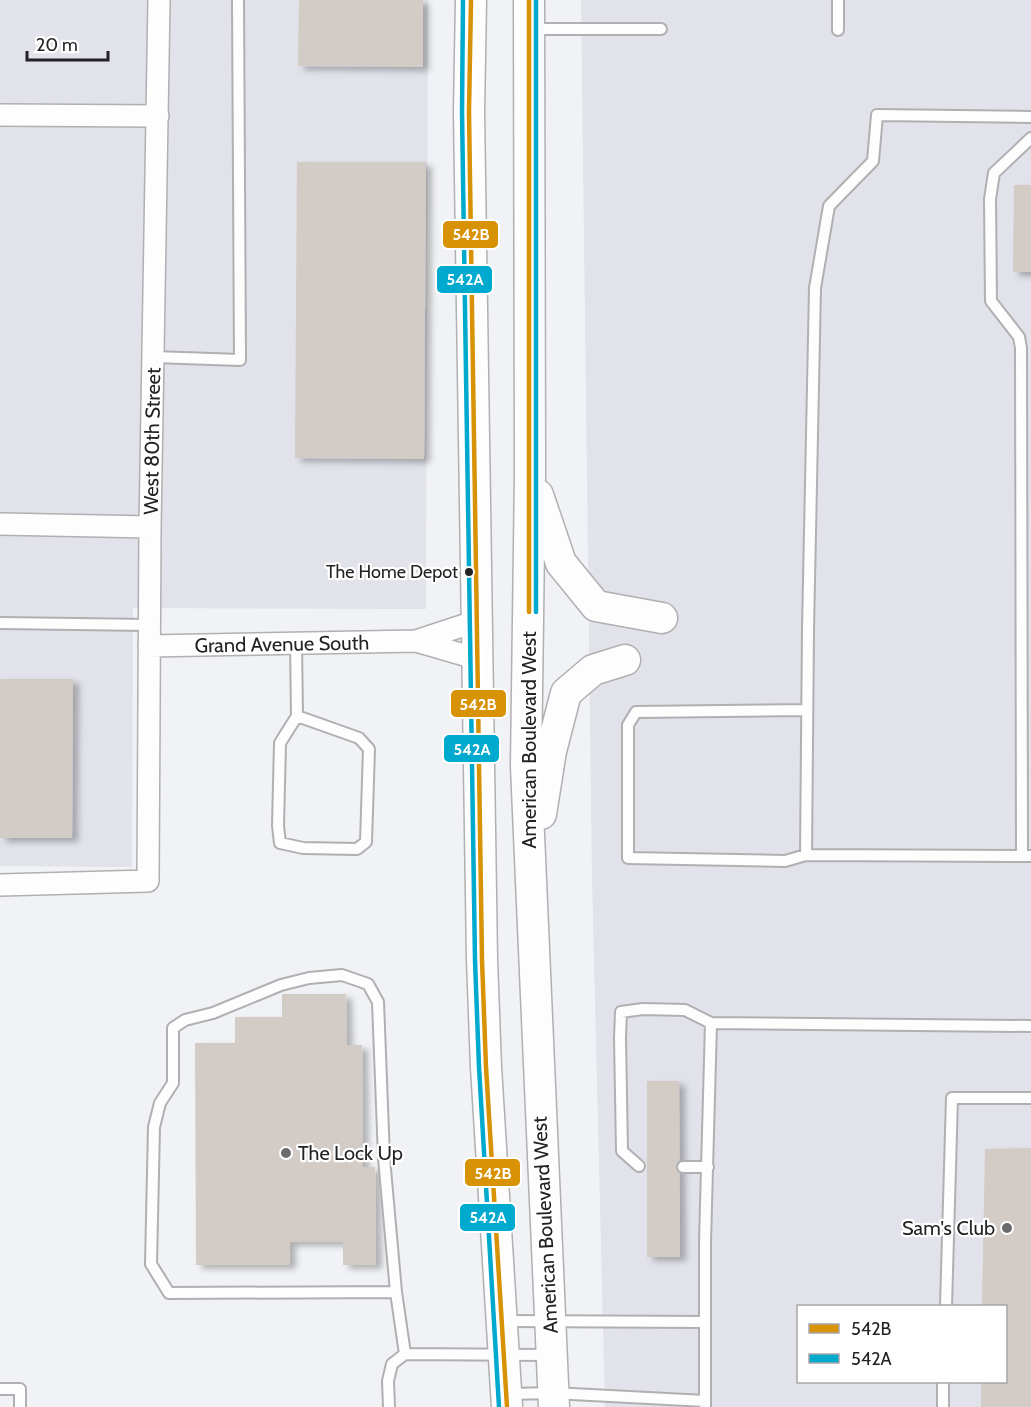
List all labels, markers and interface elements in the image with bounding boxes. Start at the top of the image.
scale bar [27,24,108,62]
text: 20 m [36,34,78,56]
line badge: 542B [442,220,499,249]
text: 542B [452,225,490,244]
line badge: 542A [436,265,493,294]
text: 542A [447,270,484,289]
street label: West 80th Street [139,367,165,515]
place label: The Home Depot [326,561,458,583]
marker: The Home Depot [463,566,475,578]
street label: Grand Avenue South [195,630,369,658]
street label: American Boulevard West [517,631,541,849]
line badge: 542B [450,689,507,718]
text: 542B [459,695,497,714]
line badge: 542A [443,734,500,763]
text: 542A [454,740,491,759]
street label: American Boulevard West [527,1115,563,1334]
place label: The Lock Up [298,1141,403,1165]
marker: The Lock Up [279,1146,293,1160]
line badge: 542B [464,1158,521,1187]
text: 542B [474,1164,512,1183]
line badge: 542A [459,1203,516,1232]
text: 542A [470,1208,507,1227]
place label: Sam's Club [902,1216,995,1240]
marker: Sam's Club [1000,1221,1014,1235]
legend [797,1305,1007,1383]
text: 542B [851,1318,892,1340]
text: 542A [851,1348,892,1370]

